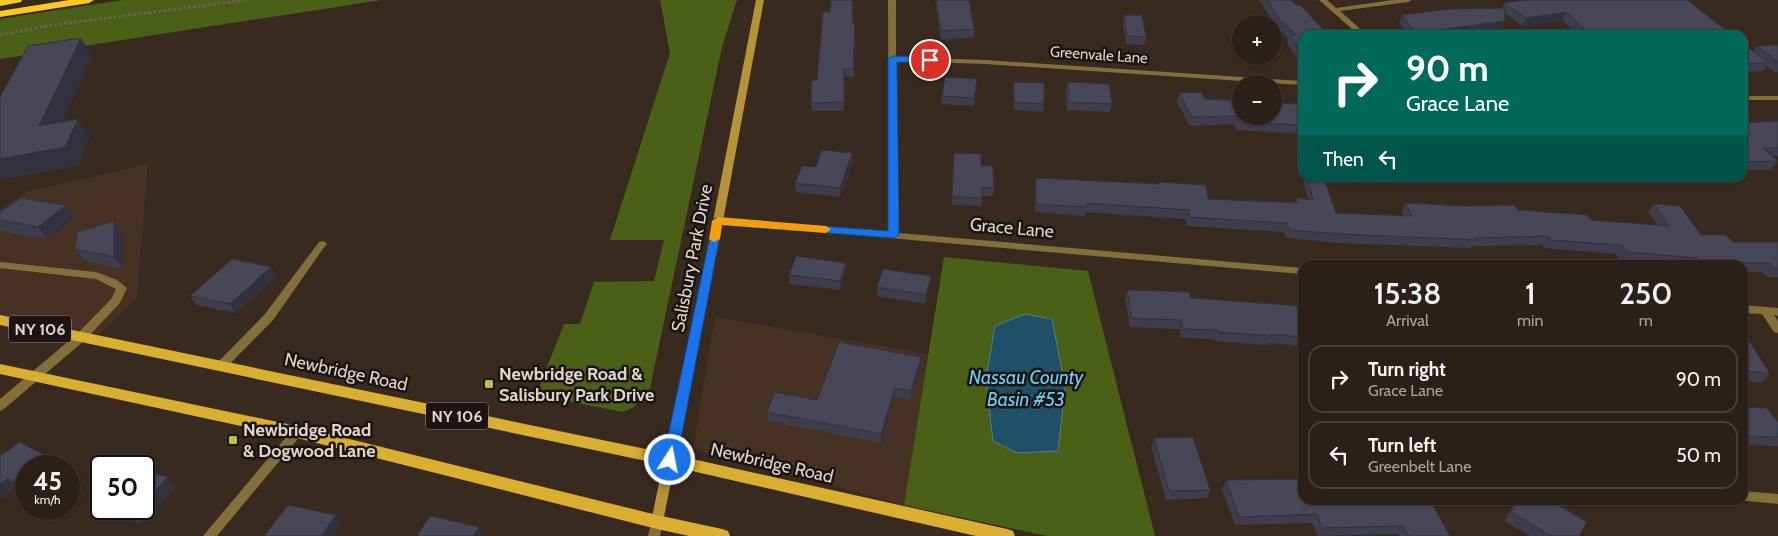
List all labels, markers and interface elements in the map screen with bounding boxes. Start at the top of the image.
map controls [1232,15,1282,125]
button: + [1232,15,1282,65]
pin [909,39,951,81]
street label: Greenvale Lane [1050,43,1149,67]
icon: arrive [916,46,944,74]
text: 90 m [1406,47,1489,90]
icon: right [1323,50,1388,115]
button: − [1232,75,1282,125]
text: Grace Lane [1406,90,1509,117]
icon: left [1374,145,1402,173]
text: Then [1323,148,1364,171]
street label: Salisbury Park Drive [667,182,717,334]
street label: Grace Lane [969,213,1055,243]
text: 15:38 [1374,275,1441,312]
text: 1 [1525,275,1536,312]
text: 250 [1619,275,1672,312]
text: Arrival [1386,311,1429,330]
text: min [1517,311,1543,330]
text: m [1639,311,1653,330]
road number: NY 106 [9,316,71,342]
street label: Newbridge Road [282,348,410,396]
text: Turn right [1368,358,1446,381]
place label: Newbridge Road & Salisbury Park Drive [499,363,654,406]
icon: right [1325,365,1353,393]
water label: Nassau County Basin #53 [969,366,1084,411]
text: 90 m [1676,368,1721,391]
marker: Newbridge Road & Salisbury Park Drive [483,378,495,390]
text: Grace Lane [1368,381,1443,400]
road number: NY 106 [426,402,488,430]
place label: Newbridge Road & Dogwood Lane [243,419,375,462]
position arrow [643,433,695,485]
marker: Newbridge Road & Dogwood Lane [227,434,239,446]
text: Turn left [1368,434,1436,457]
street label: Newbridge Road [708,438,836,488]
icon: left [1325,441,1353,469]
text: 50 m [1677,444,1721,467]
speed limit sign: 50 [90,455,155,520]
text: Greenbelt Lane [1368,457,1471,476]
text: 45 [33,466,62,496]
text: km/h [34,492,61,507]

